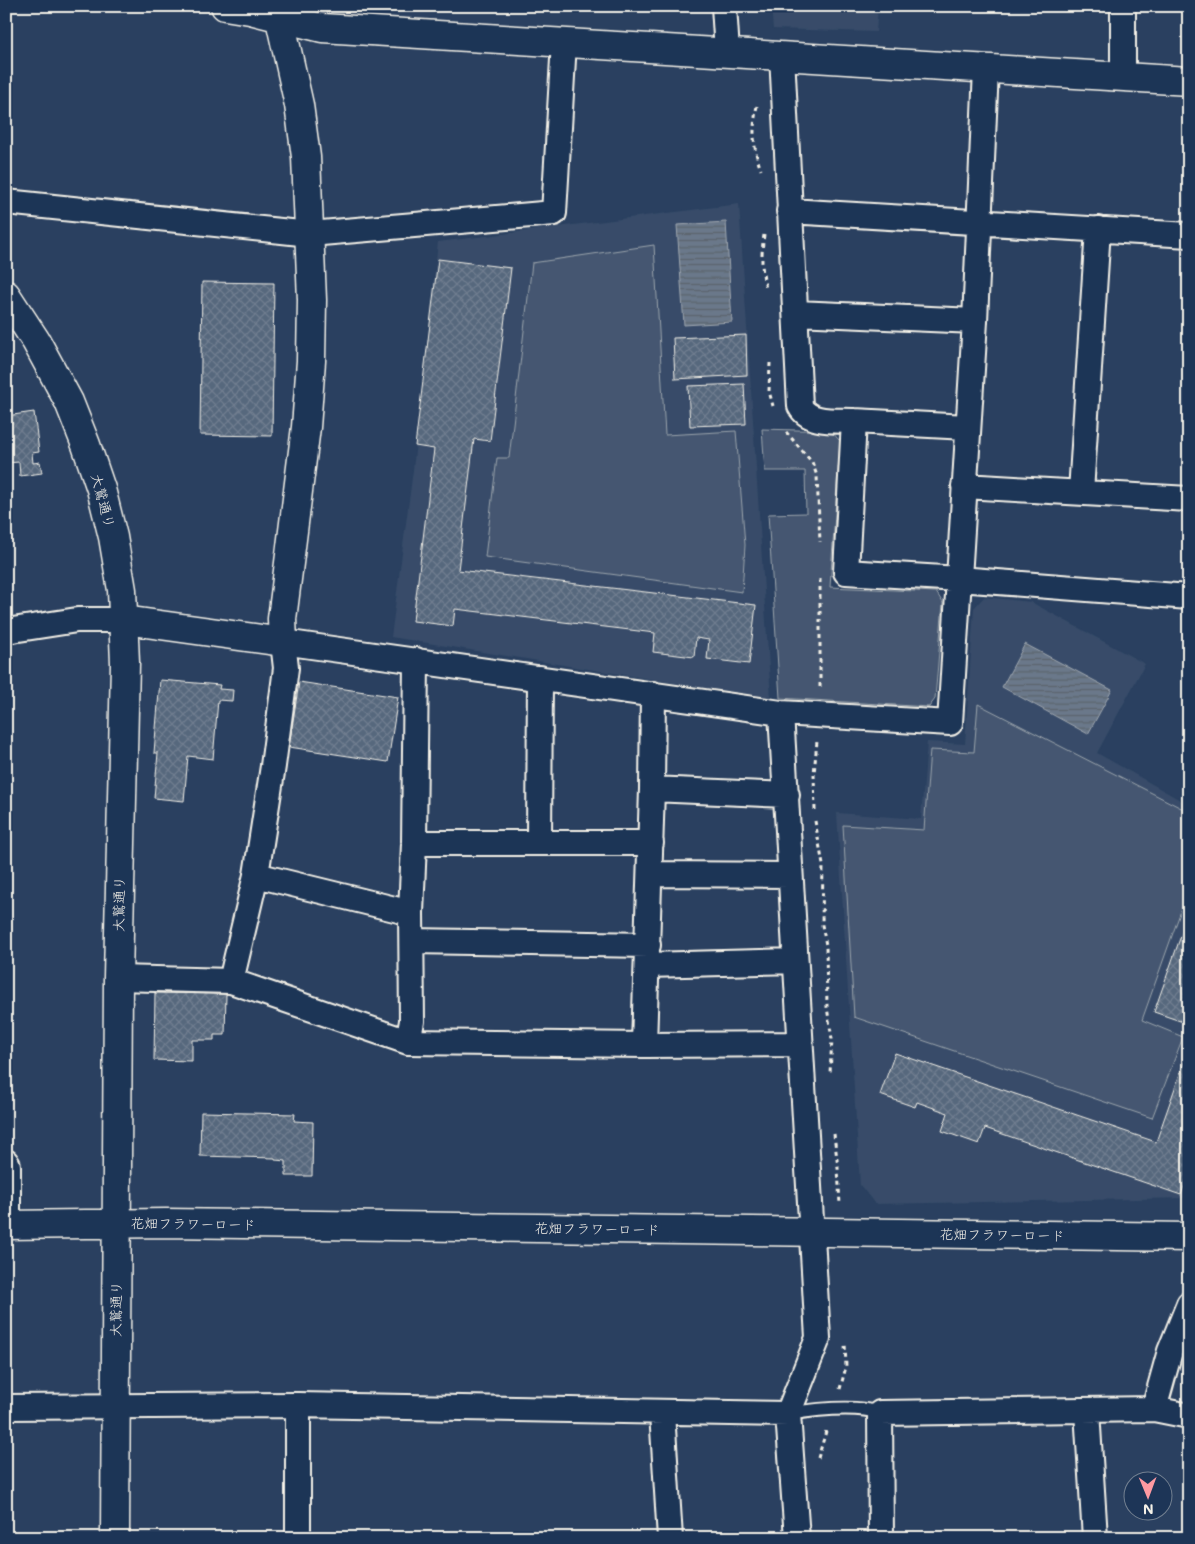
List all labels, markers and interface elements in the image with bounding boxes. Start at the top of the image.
street label: 大鷲通り [87,471,120,530]
street label: 大鷲通り [109,876,128,932]
street label: 花畑フラワーロード [130,1213,256,1234]
street label: 花畑フラワーロード [534,1218,660,1239]
street label: 花畑フラワーロード [939,1224,1065,1245]
street label: 大鷲通り [106,1281,125,1337]
north arrow [1122,1472,1172,1522]
text: N [1143,1500,1154,1519]

